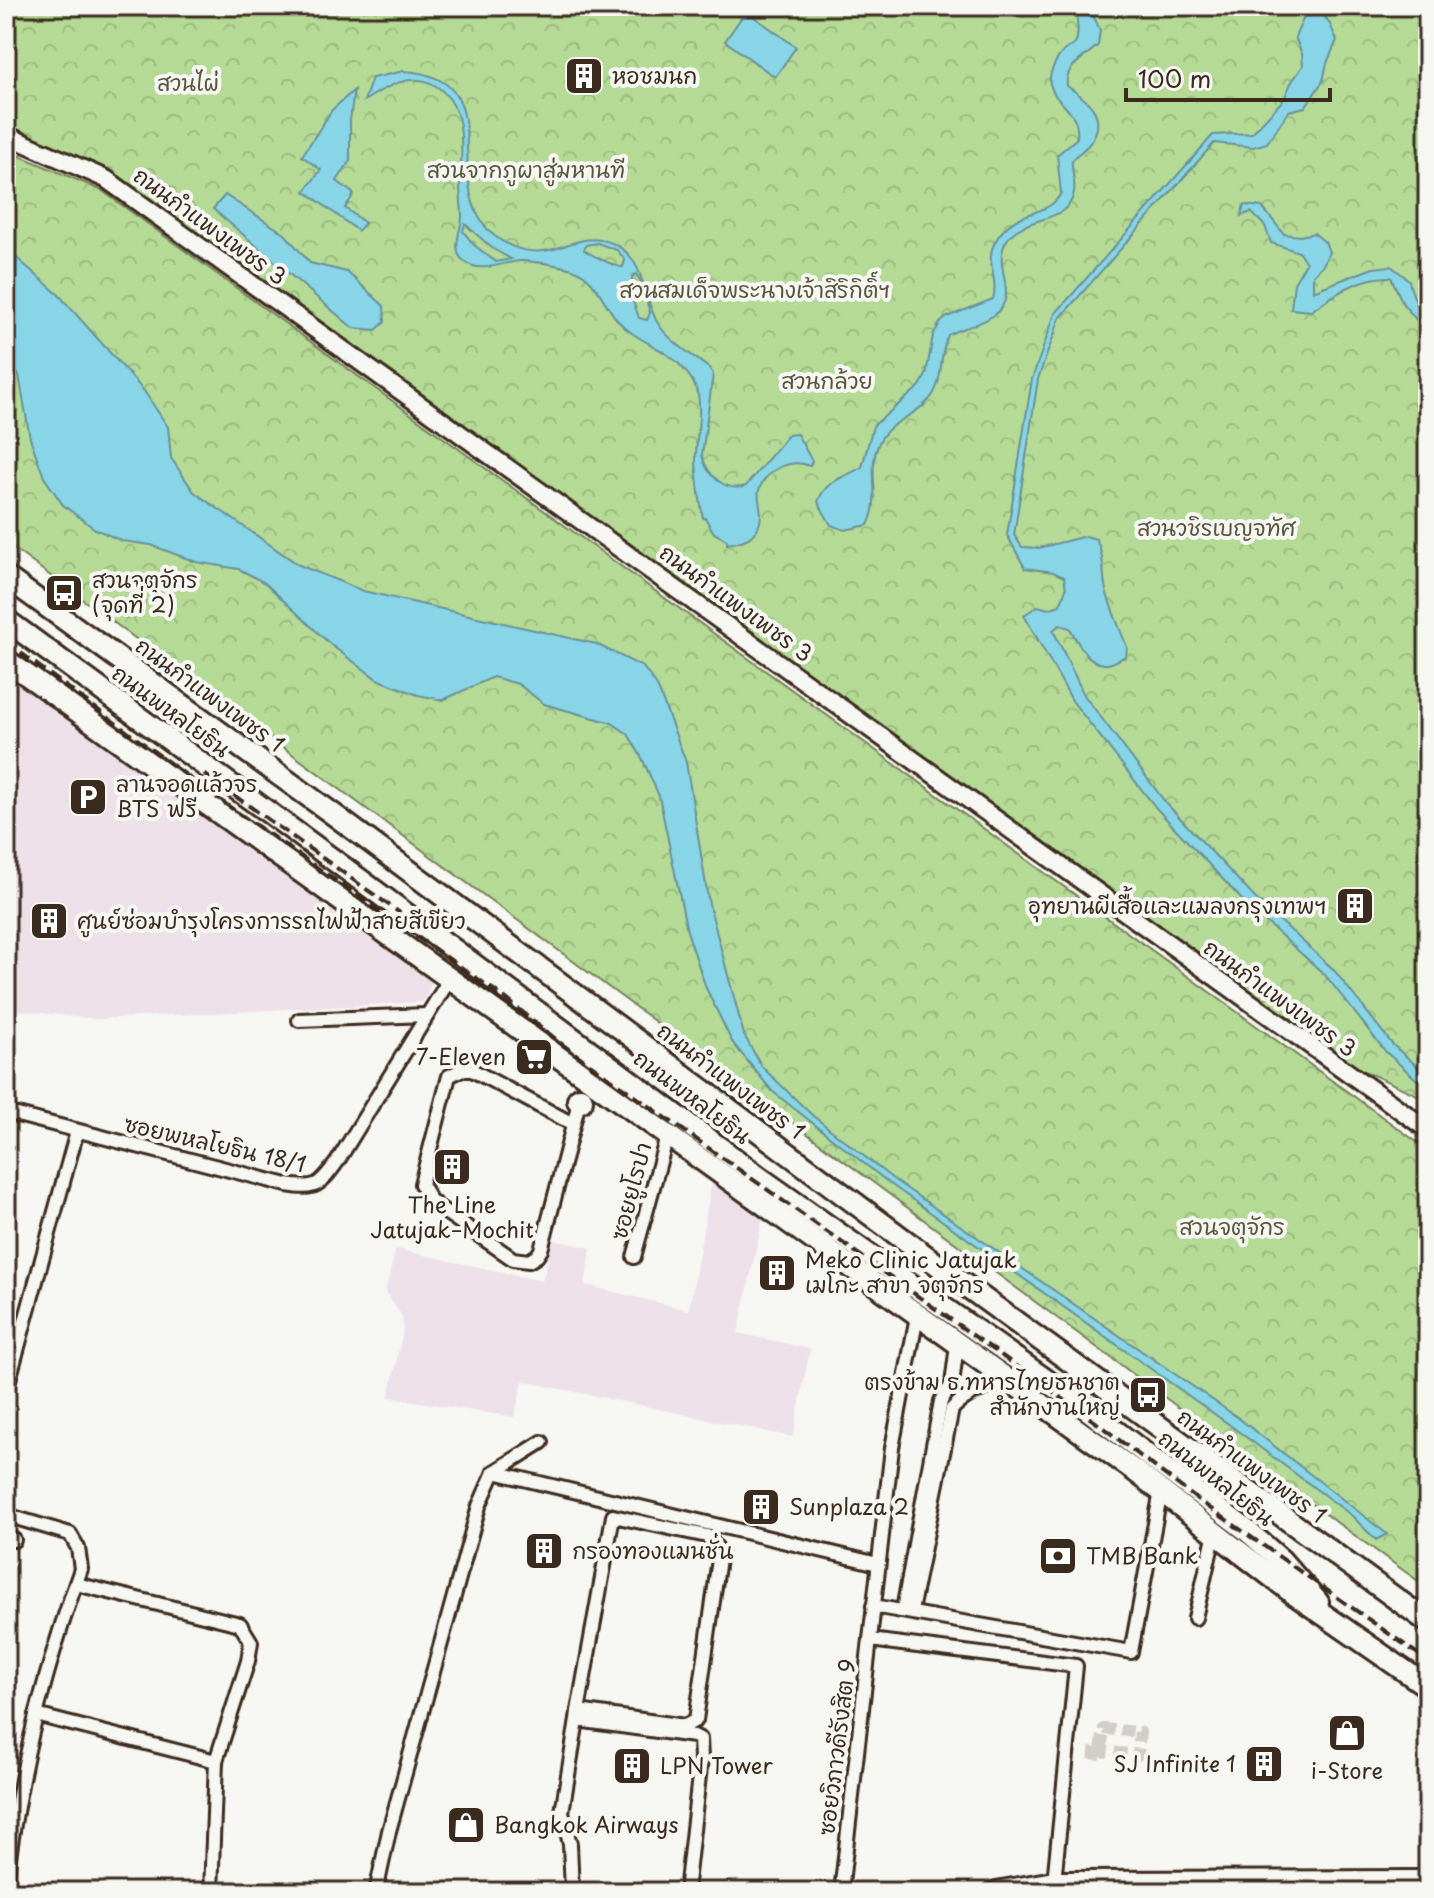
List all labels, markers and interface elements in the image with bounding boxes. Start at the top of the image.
scale bar [1126,52,1330,102]
building icon: หอชมนก [563,55,605,97]
place label: หอชมนก [612,58,697,91]
text: 100 m [1138,60,1211,96]
park label: สวนไผ่ [157,65,219,98]
park label: สวนจากภูผาสู่มหานที [427,152,625,187]
street label: ถนนกำแพงเพชร 3 [128,158,294,292]
park label: สวนสมเด็จพระนางเจ้าสิริกิติ์ฯ [619,271,891,305]
park label: สวนกล้วย [781,363,873,396]
park label: สวนวชิรเบญจทัศ [1137,510,1297,543]
street label: ถนนกำแพงเพชร 3 [654,535,820,669]
place label: สวนจตุจักร (จุดที่ 2) [92,562,198,622]
bus stop icon: สวนจตุจักร (จุดที่ 2) [43,572,85,614]
street label: ถนนกำแพงเพชร 1 [129,628,292,759]
street label: ถนนพหลโยธิน [106,656,238,764]
place label: ลานจอดแล้วจร BTS ฟรี [116,766,257,824]
parking icon: ลานจอดแล้วจร BTS ฟรี [67,776,109,818]
place label: อุทยานผีเสื้อและแมลงกรุงเทพฯ [1028,885,1327,923]
building icon: อุทยานผีเสื้อและแมลงกรุงเทพฯ [1334,885,1376,927]
building icon: ศูนย์ซ่อมบำรุงโครงการรถไฟฟ้าสายสีเขียว [28,900,70,942]
place label: ศูนย์ซ่อมบำรุงโครงการรถไฟฟ้าสายสีเขียว [77,903,466,938]
street label: ถนนกำแพงเพชร 3 [1198,930,1364,1064]
street label: ถนนกำแพงเพชร 1 [651,1013,813,1146]
supermarket icon: 7-Eleven [513,1036,555,1078]
place label: 7-Eleven [416,1039,506,1072]
street label: ถนนพหลโยธิน [628,1041,759,1151]
street label: ซอยพหลโยธิน 18/1 [121,1106,310,1180]
street label: ซอยยูโรปา [601,1138,660,1244]
building icon: The Line Jatujak–Mochit [431,1146,473,1188]
place label: The Line Jatujak–Mochit [370,1187,534,1245]
park label: สวนจตุจักร [1179,1209,1285,1244]
place label: Meko Clinic Jatujak เมโกะ สาขา จตุจักร [805,1242,1017,1302]
building icon: Meko Clinic Jatujak เมโกะ สาขา จตุจักร [756,1252,798,1294]
place label: ตรงข้าม ธ.ทหารไทยธนชาต สำนักงานใหญ่ [864,1364,1120,1422]
bus stop icon: ตรงข้าม ธ.ทหารไทยธนชาต สำนักงานใหญ่ [1127,1374,1169,1416]
street label: ถนนกำแพงเพชร 1 [1171,1399,1334,1530]
street label: ถนนพหลโยธิน [1152,1421,1282,1533]
building icon: Sunplaza 2 [740,1486,782,1528]
place label: Sunplaza 2 [789,1489,909,1522]
building icon: กรองทองแมนชั่น [523,1530,565,1572]
place label: กรองทองแมนชั่น [572,1532,734,1566]
bank icon: TMB Bank [1037,1535,1079,1577]
place label: TMB Bank [1086,1538,1198,1571]
street label: ซอยวิภาวดีรังสิต 9 [808,1657,863,1837]
shop icon: i-Store [1326,1712,1368,1754]
building icon: SJ Infinite 1 [1243,1743,1285,1785]
building icon: LPN Tower [611,1745,653,1787]
place label: SJ Infinite 1 [1113,1746,1236,1779]
place label: LPN Tower [660,1748,773,1781]
place label: i-Store [1311,1753,1383,1786]
shop icon: Bangkok Airways [445,1804,487,1846]
place label: Bangkok Airways [494,1807,679,1840]

